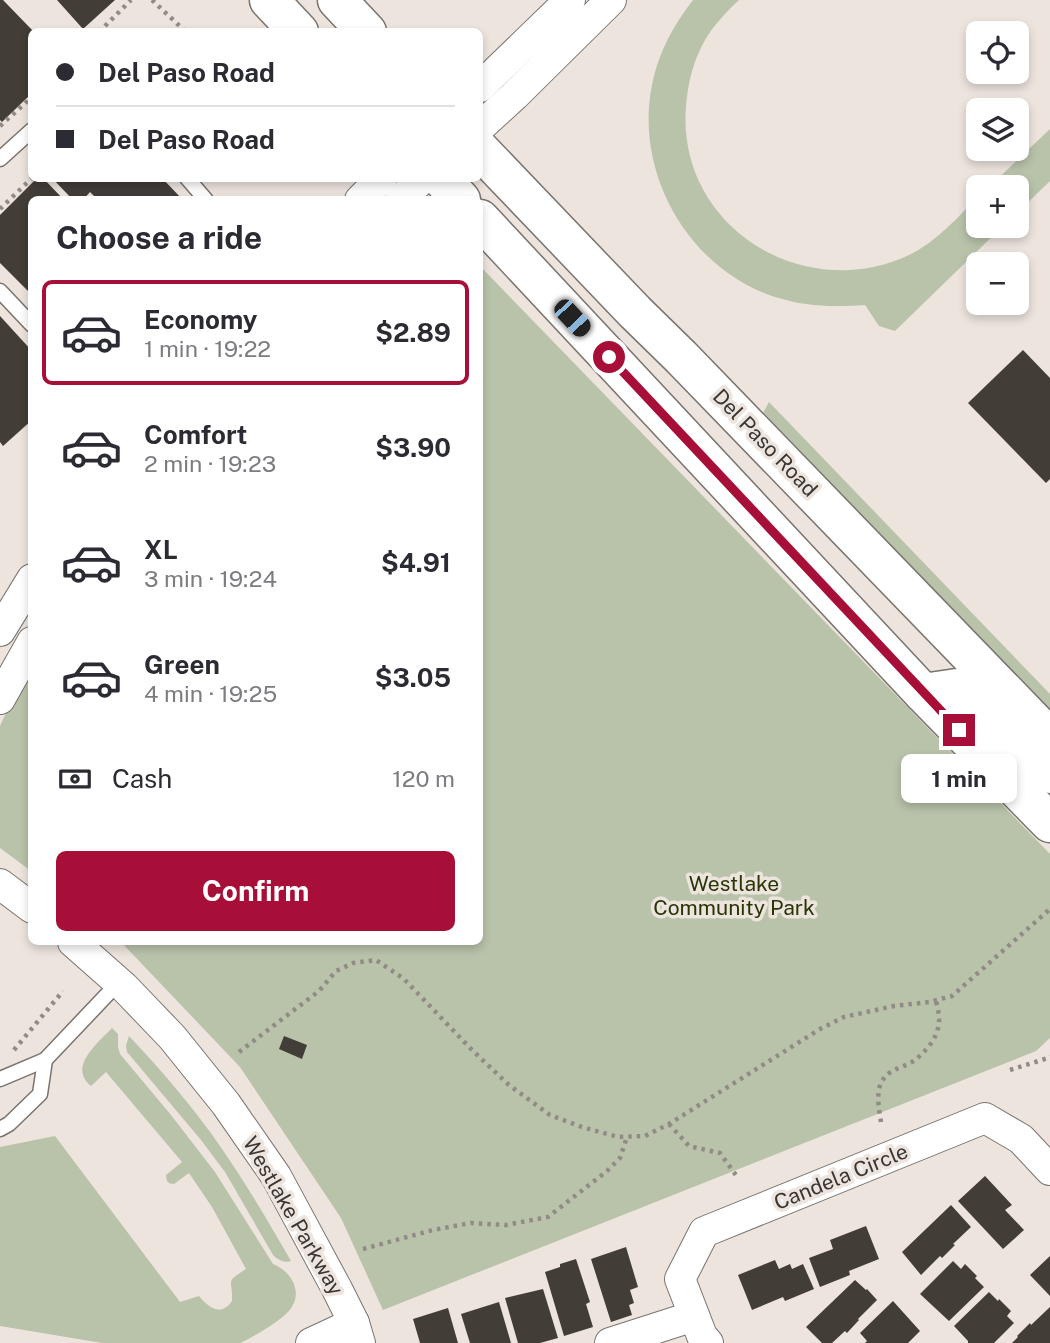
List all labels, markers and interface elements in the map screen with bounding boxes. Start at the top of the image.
map controls [966,21,1029,315]
button: locate [966,21,1029,84]
text: Del Paso Road [98,57,275,88]
button: layers [966,98,1029,161]
text: Del Paso Road [98,124,275,155]
button: + [966,175,1029,238]
text: Choose a ride [56,219,262,256]
button: − [966,252,1029,315]
car [550,295,595,341]
icon: car [60,301,123,364]
text: Economy [144,304,257,335]
text: $2.89 [375,317,451,348]
text: 1 min · 19:22 [144,335,271,362]
route start [593,341,625,373]
street label: Del Paso Road [708,384,823,502]
icon: car [60,416,123,479]
text: Comfort [144,419,247,450]
text: $3.90 [375,432,451,463]
text: 2 min · 19:23 [144,450,276,477]
icon: car [60,531,123,594]
text: XL [144,534,178,565]
text: $4.91 [381,547,451,578]
text: 3 min · 19:24 [144,565,277,592]
icon: car [60,646,123,709]
text: Green [144,649,220,680]
text: $3.05 [375,662,451,693]
text: 4 min · 19:25 [144,680,277,707]
route end [943,714,975,746]
callout: 1 min [901,754,1017,804]
icon: cash [56,760,94,798]
text: Cash [112,763,172,794]
text: 120 m [392,765,455,792]
text: 1 min [931,765,987,792]
button: Confirm [56,851,455,931]
park label: Westlake Community Park [653,871,815,920]
street label: Westlake Parkway [238,1132,349,1300]
street label: Candela Circle [770,1138,911,1215]

